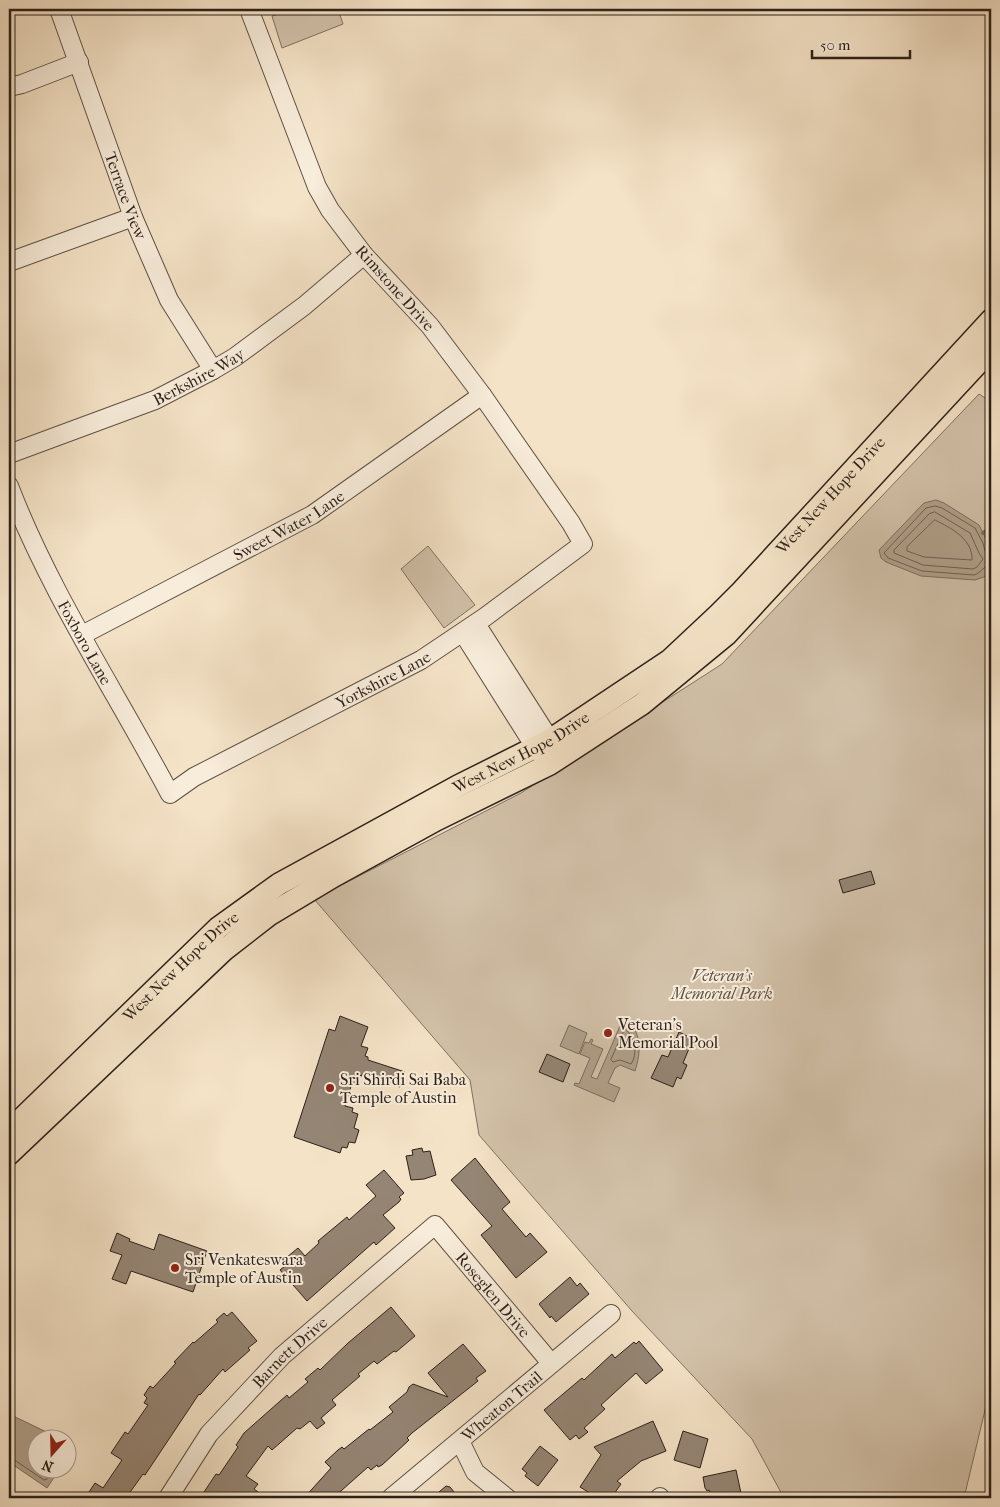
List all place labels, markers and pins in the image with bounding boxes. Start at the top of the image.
place label: Veteran's Memorial Pool [617,1015,719,1052]
marker: Veteran's Memorial Pool [602,1027,614,1039]
place label: Sri Shirdi Sai Baba Temple of Austin [340,1070,467,1107]
marker: Sri Shirdi Sai Baba Temple of Austin [324,1082,336,1094]
place label: Sri Venkateswara Temple of Austin [185,1250,304,1287]
marker: Sri Venkateswara Temple of Austin [169,1262,181,1274]

